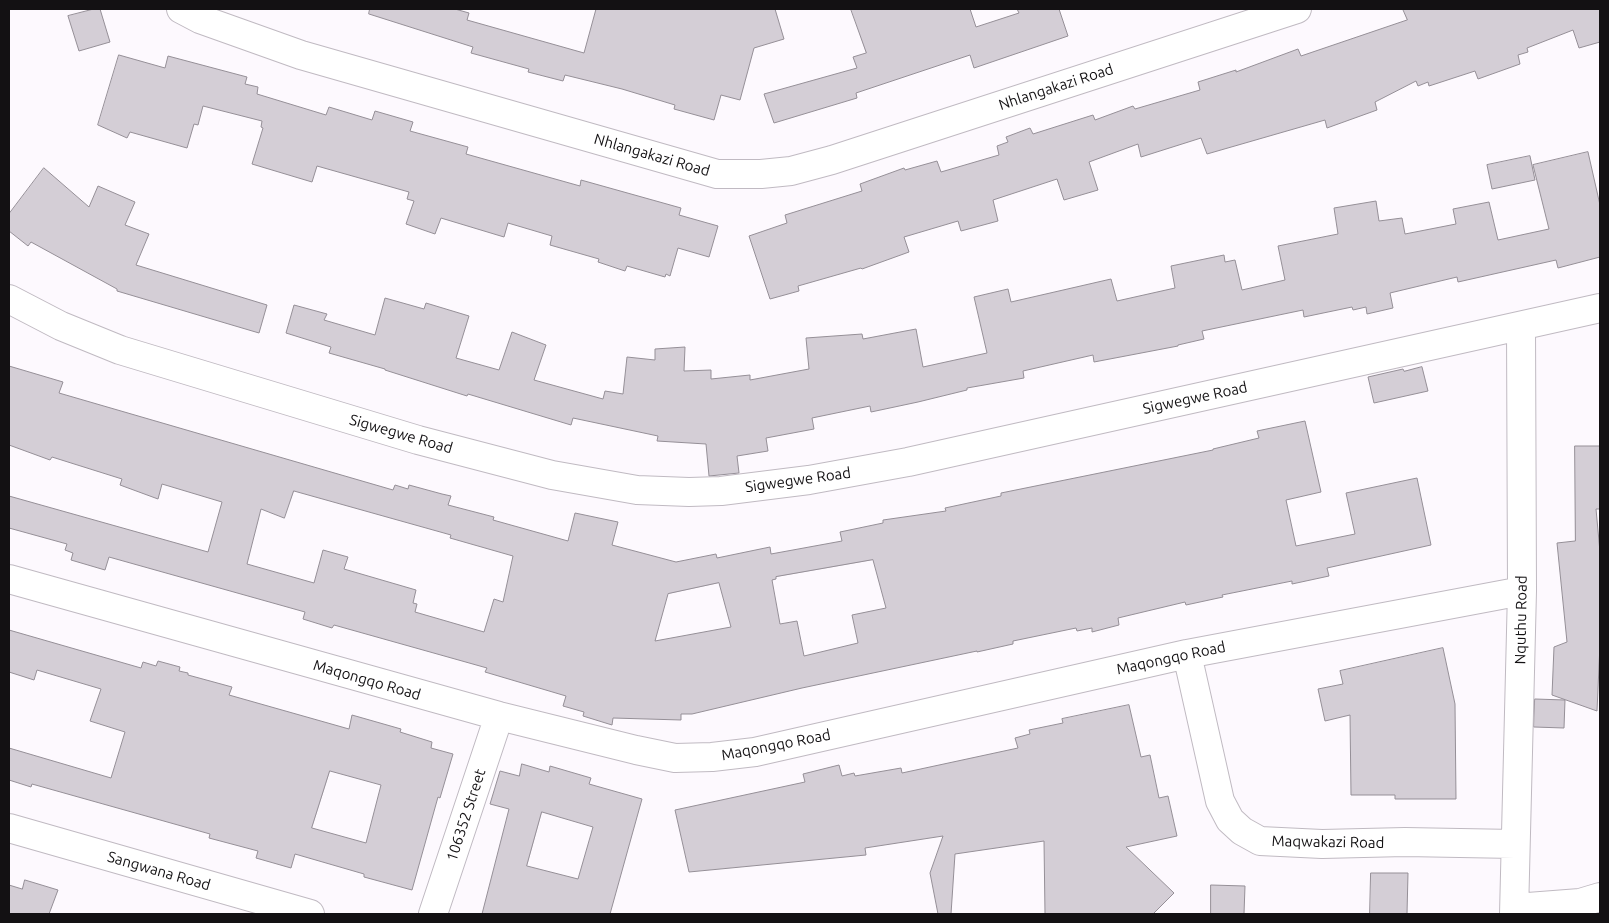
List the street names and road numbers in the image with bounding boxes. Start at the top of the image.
street label: Nhlangakazi Road [996,60,1116,114]
street label: Nhlangakazi Road [592,130,712,180]
street label: Sigwegwe Road [1141,378,1249,418]
street label: Sigwegwe Road [347,411,455,457]
street label: Sigwegwe Road [744,464,852,496]
street label: Nquthu Road [1511,575,1531,665]
street label: Maqongqo Road [1115,638,1227,678]
street label: Maqongqo Road [311,656,423,704]
street label: Maqongqo Road [720,726,832,764]
street label: 106352 Street [443,767,489,863]
street label: Maqwakazi Road [1272,832,1384,852]
street label: Sangwana Road [105,848,213,894]

